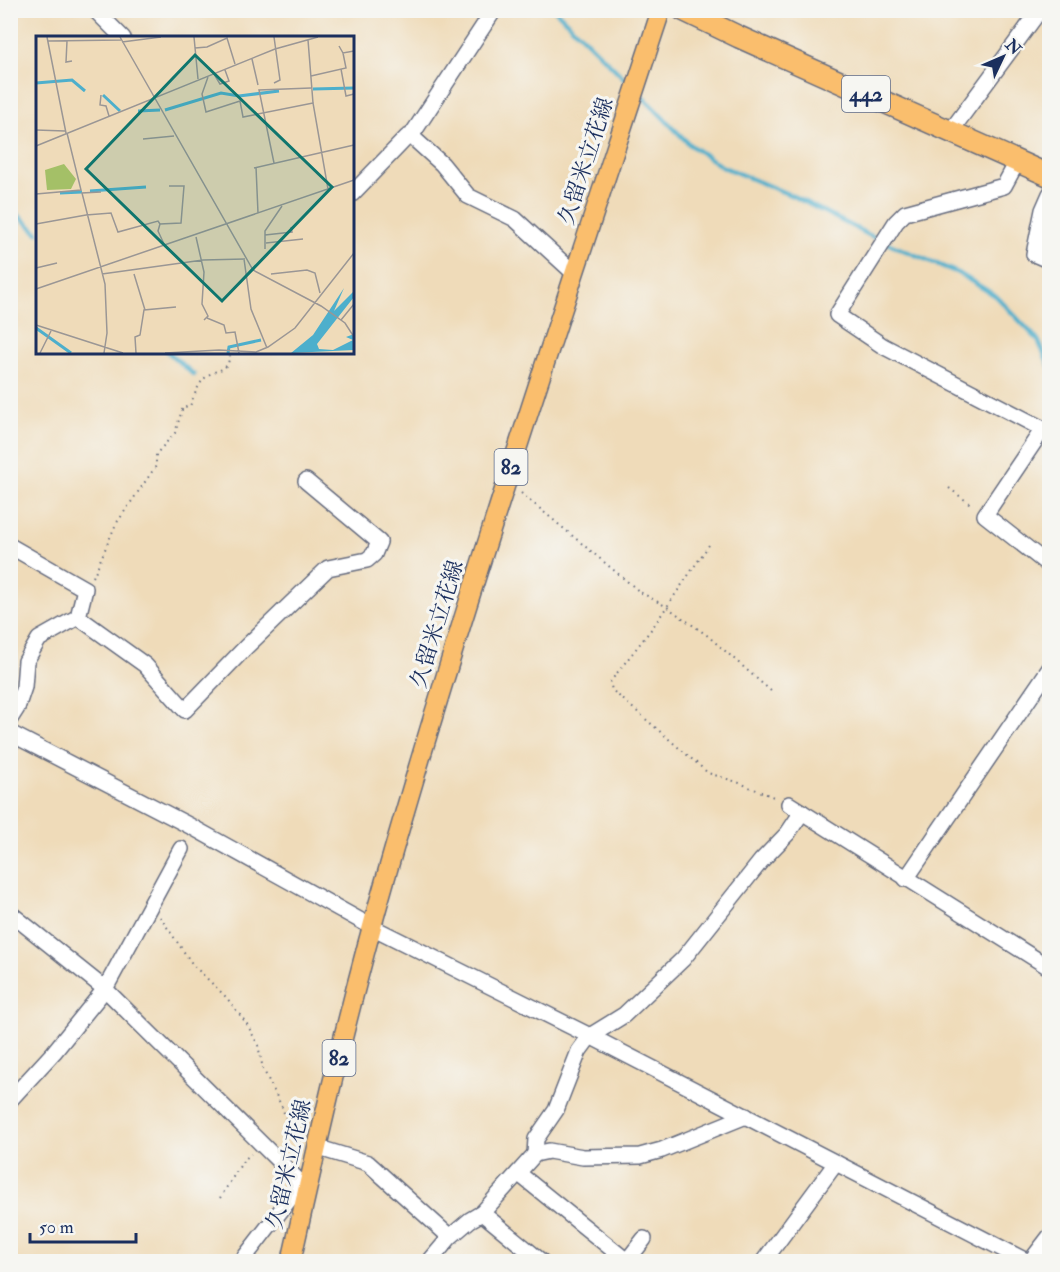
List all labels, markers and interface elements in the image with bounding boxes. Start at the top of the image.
north arrow [973,27,1033,87]
text: N [1000,34,1026,60]
inset map [36,36,354,354]
road number: 442 [842,76,890,112]
street label: 久留米立花線 [552,94,620,228]
road number: 82 [494,449,528,485]
street label: 久留米立花線 [404,557,470,691]
road number: 82 [322,1040,356,1076]
street label: 久留米立花線 [261,1097,317,1231]
scale bar [30,1206,136,1244]
text: 50 m [39,1216,74,1239]

